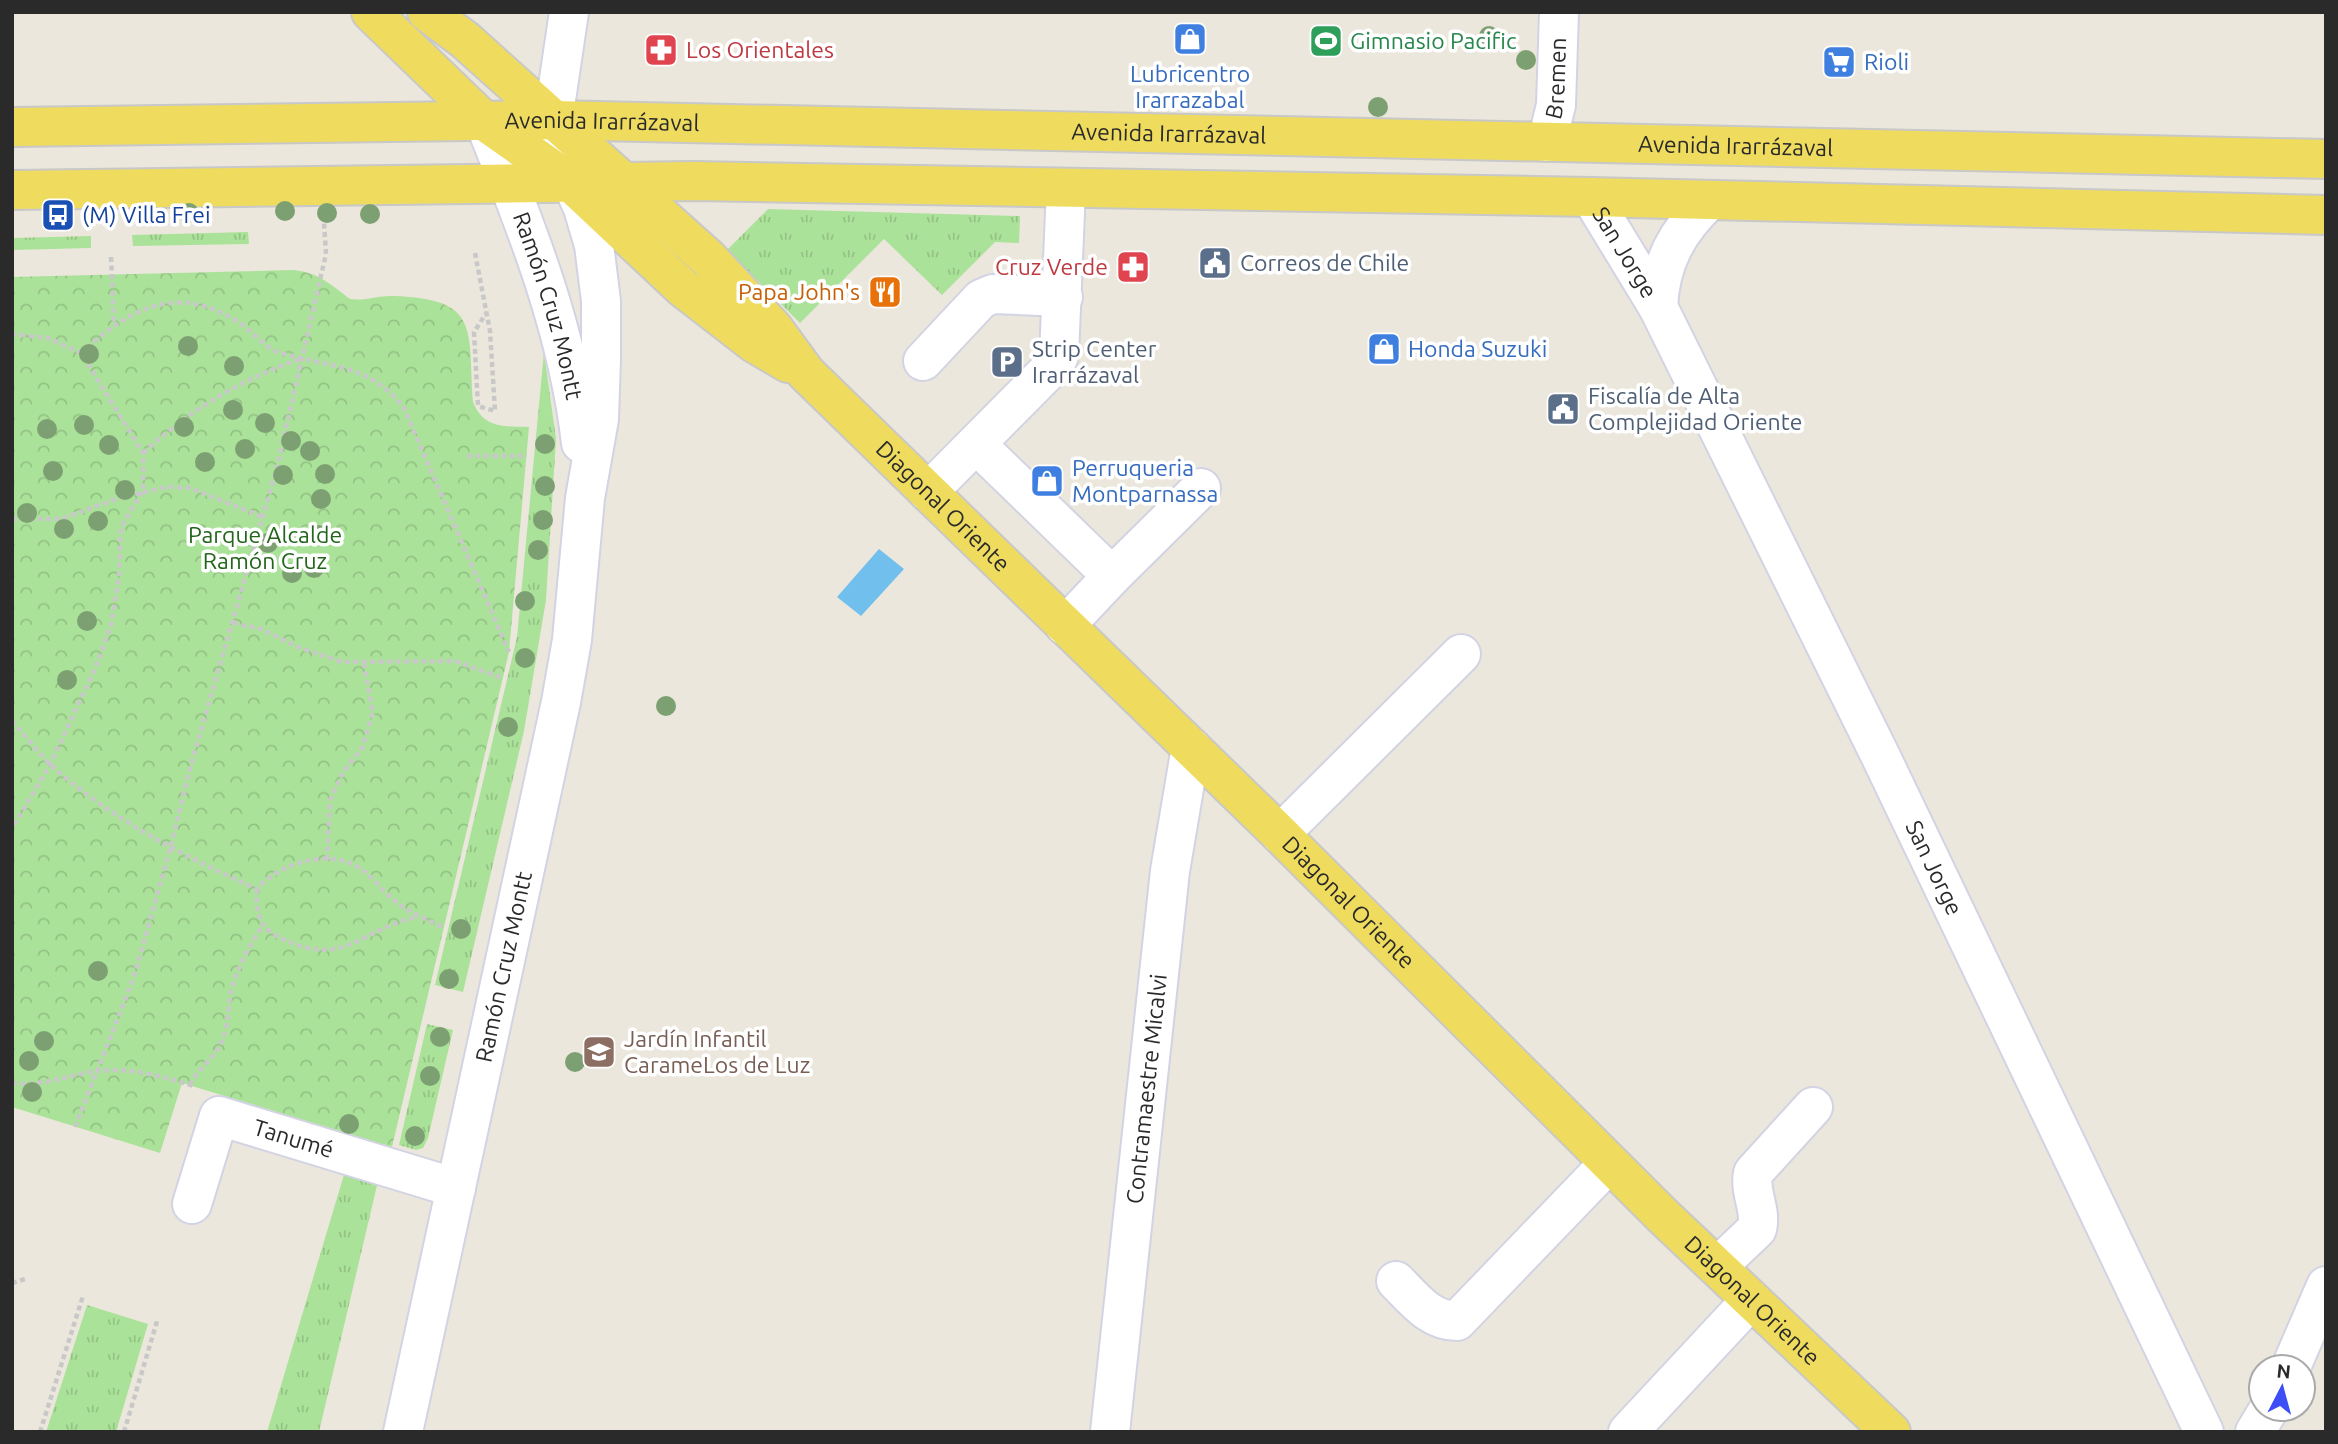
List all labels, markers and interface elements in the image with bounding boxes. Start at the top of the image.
shop icon: Lubricentro Irarrazabal [1171,20,1209,58]
sports icon: Gimnasio Pacific [1307,22,1345,60]
place label: Gimnasio Pacific [1350,28,1517,53]
pharmacy icon: Los Orientales [642,31,680,69]
place label: Los Orientales [686,37,834,62]
street label: Bremen [1540,37,1570,121]
supermarket icon: Rioli [1820,43,1858,81]
place label: Rioli [1864,49,1909,74]
place label: Lubricentro Irarrazabal [1130,61,1250,112]
street label: Avenida Irarrázaval [504,107,700,135]
street label: Avenida Irarrázaval [1071,118,1267,148]
street label: Avenida Irarrázaval [1638,131,1833,160]
bus stop icon: (M) Villa Frei [39,196,77,234]
place label: (M) Villa Frei [82,202,211,228]
street label: San Jorge [1588,202,1662,302]
street label: Ramón Cruz Montt [509,208,587,402]
public building icon: Correos de Chile [1196,244,1234,282]
pharmacy icon: Cruz Verde [1114,248,1152,286]
place label: Correos de Chile [1240,250,1409,275]
place label: Cruz Verde [995,254,1108,279]
restaurant icon: Papa John's [866,273,904,311]
place label: Papa John's [738,279,860,304]
shop icon: Honda Suzuki [1365,330,1403,368]
place label: Strip Center Irarrázaval [1032,336,1157,387]
place label: Honda Suzuki [1408,336,1547,361]
parking icon: Strip Center Irarrázaval [988,343,1026,381]
place label: Fiscalía de Alta Complejidad Oriente [1588,383,1802,434]
public building icon: Fiscalía de Alta Complejidad Oriente [1544,390,1582,428]
street label: Diagonal Oriente [871,435,1015,576]
place label: Perruqueria Montparnassa [1072,455,1218,506]
shop icon: Perruqueria Montparnassa [1028,462,1066,500]
park label: Parque Alcalde Ramón Cruz [188,522,342,573]
street label: San Jorge [1901,816,1968,919]
street label: Diagonal Oriente [1278,831,1420,973]
street label: Ramón Cruz Montt [470,869,536,1064]
street label: Contramaestre Micalvi [1121,973,1171,1205]
place label: Jardín Infantil CarameLos de Luz [624,1026,810,1077]
school or university icon: Jardín Infantil CarameLos de Luz [580,1033,618,1071]
street label: Tanumé [251,1114,337,1162]
street label: Diagonal Oriente [1680,1230,1825,1370]
north arrow [2247,1353,2317,1423]
text: N [2276,1359,2292,1383]

